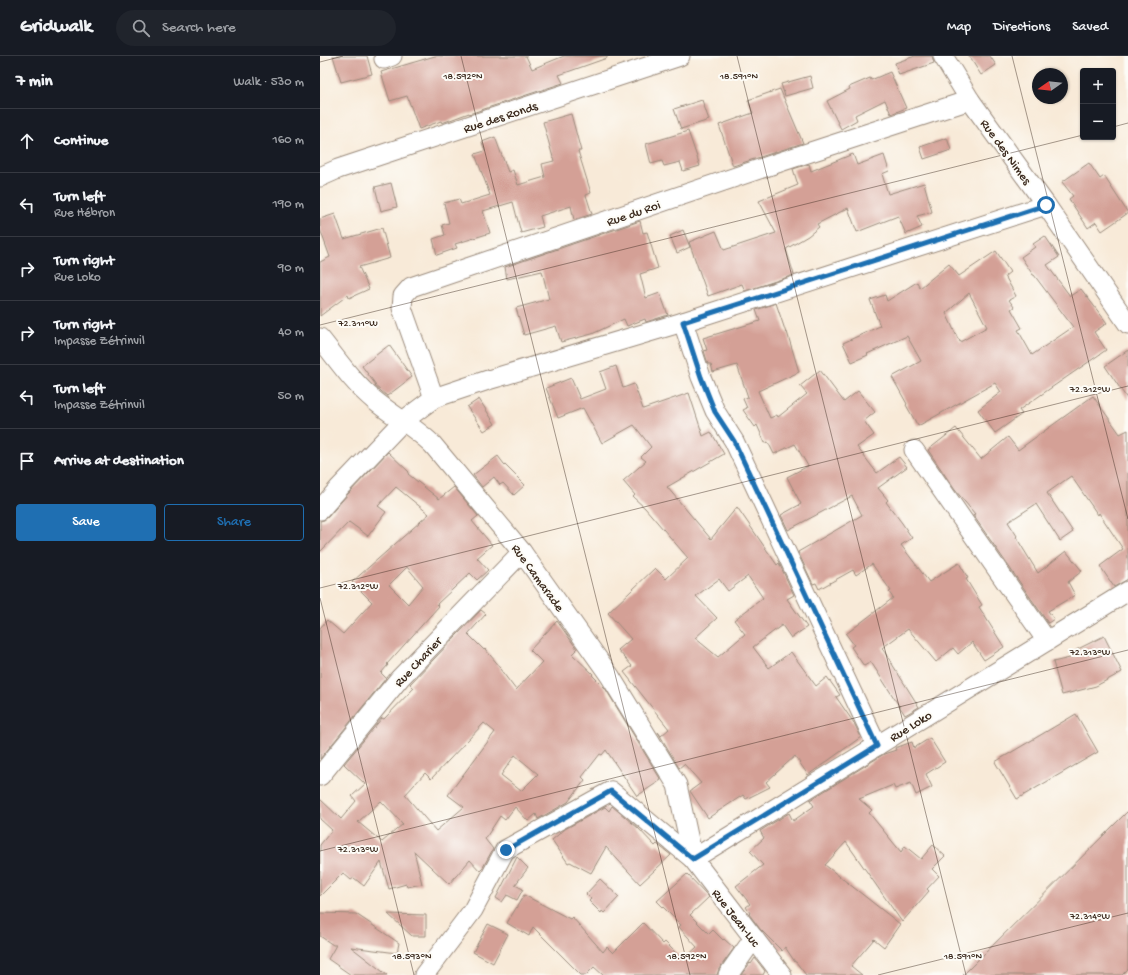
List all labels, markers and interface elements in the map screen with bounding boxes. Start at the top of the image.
search box [116,10,396,46]
text: Gridwalk [20,16,92,39]
icon: search [130,17,152,39]
text: Search here [162,19,236,37]
text: Map [947,19,971,36]
text: Directions [993,19,1050,36]
text: Saved [1072,19,1108,36]
north arrow [1032,68,1068,104]
map controls [1080,68,1116,140]
button: + [1080,68,1116,104]
text: 18.592°N [443,71,483,83]
text: 18.591°N [719,71,758,83]
text: 7 min [16,72,53,92]
text: Walk · 530 m [234,75,304,90]
street label: Rue des Ronds [462,99,541,137]
button: − [1080,104,1116,140]
street label: Rue des Nimes [976,117,1034,189]
icon: ahead [16,130,38,152]
text: Continue [54,132,108,150]
text: 160 m [272,133,304,148]
text: Turn left [54,188,105,206]
icon: left [16,194,38,216]
route start [1037,196,1055,214]
text: 190 m [273,197,304,212]
street label: Rue du Roi [605,198,663,231]
text: Rue Hébron [54,206,115,221]
text: Turn right [54,252,114,270]
icon: right [16,258,38,280]
text: 90 m [278,261,304,276]
text: Rue Loko [54,270,101,285]
text: Turn right [54,316,114,334]
text: 72.311°W [337,318,378,330]
icon: right [16,322,38,344]
text: 40 m [278,325,304,340]
text: Impasse Zétrinvil [54,334,145,349]
text: Turn left [54,380,105,398]
text: 72.312°W [1069,384,1111,396]
icon: left [16,386,38,408]
text: 50 m [277,389,304,404]
text: Impasse Zétrinvil [54,398,145,413]
icon: arrive [16,450,38,472]
text: Arrive at destination [54,452,184,470]
button: Save [16,504,156,541]
button: Share [164,504,304,541]
street label: Rue Camarade [508,542,567,615]
text: 72.312°W [337,581,379,593]
street label: Rue Charier [392,634,447,691]
text: 72.313°W [1069,647,1111,659]
street label: Rue Loko [888,708,935,746]
route end [497,841,515,859]
text: 72.313°W [337,844,379,856]
street label: Rue Jean-Luc [708,887,763,951]
text: 72.314°W [1069,911,1111,923]
text: 18.593°N [391,951,432,963]
text: 18.592°N [667,951,707,963]
text: 18.591°N [943,951,982,963]

